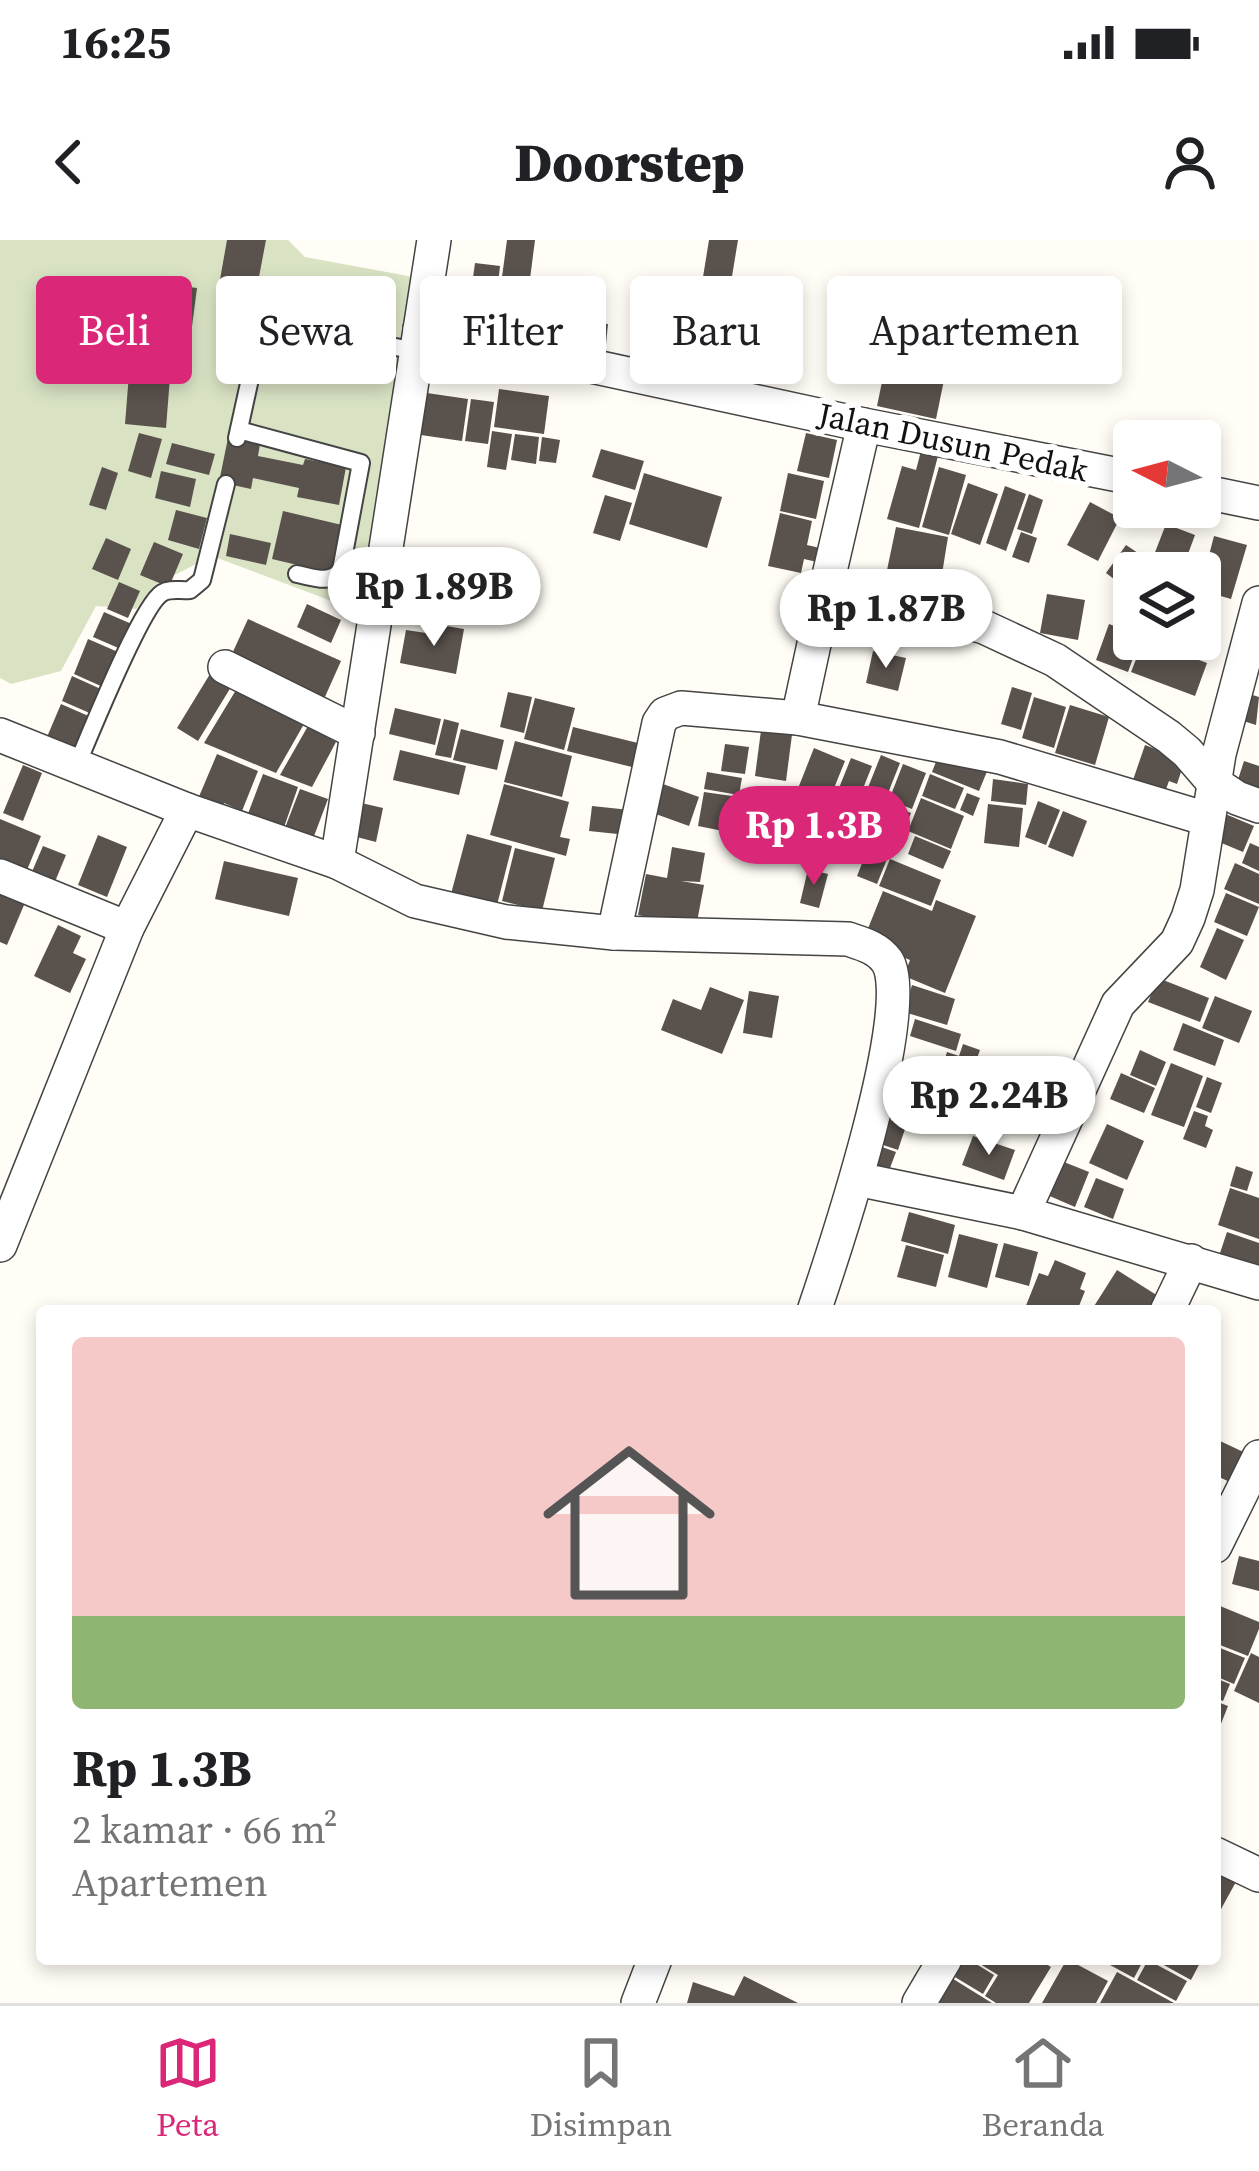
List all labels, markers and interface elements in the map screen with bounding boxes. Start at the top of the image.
text: 16:25 [60,11,171,73]
text: Doorstep [514,125,745,199]
icon: back [36,129,102,195]
icon: person [1157,129,1223,195]
chip: Beli [36,276,192,384]
chip: Sewa [216,276,396,384]
chip: Filter [420,276,606,384]
chip: Baru [630,276,803,384]
chip: Apartemen [827,276,1122,384]
street label: Jalan Dusun Pedak [813,391,1093,493]
north arrow [1113,420,1221,528]
map controls [1113,420,1221,660]
pin: Rp 1.89B [310,547,558,649]
button: layers [1113,552,1221,660]
text: Rp 1.89B [355,559,513,612]
pin: Rp 1.87B [762,569,1010,671]
text: Rp 1.87B [807,581,965,634]
pin: Rp 1.3B [703,786,925,888]
text: Rp 1.3B [745,798,883,851]
pin: Rp 2.24B [865,1056,1113,1158]
text: Rp 2.24B [910,1068,1068,1121]
icon: home [521,1415,737,1631]
text: Rp 1.3B [72,1733,252,1803]
text: 2 kamar · 66 m² [72,1803,338,1856]
text: Apartemen [72,1856,268,1909]
tab: Peta [155,2030,221,2147]
tab: Disimpan [530,2030,672,2147]
tab: Beranda [981,2030,1104,2147]

